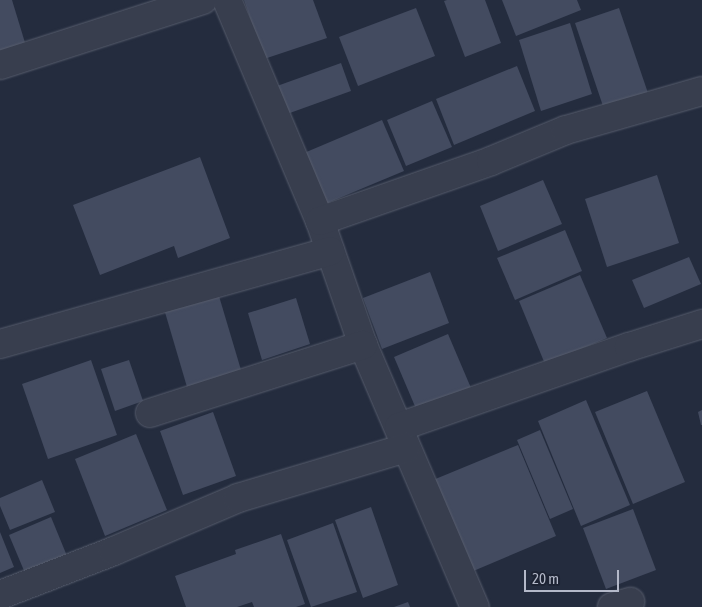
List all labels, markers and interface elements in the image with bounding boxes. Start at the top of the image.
scale bar [527,560,622,592]
text: 20 m [532,570,559,587]

